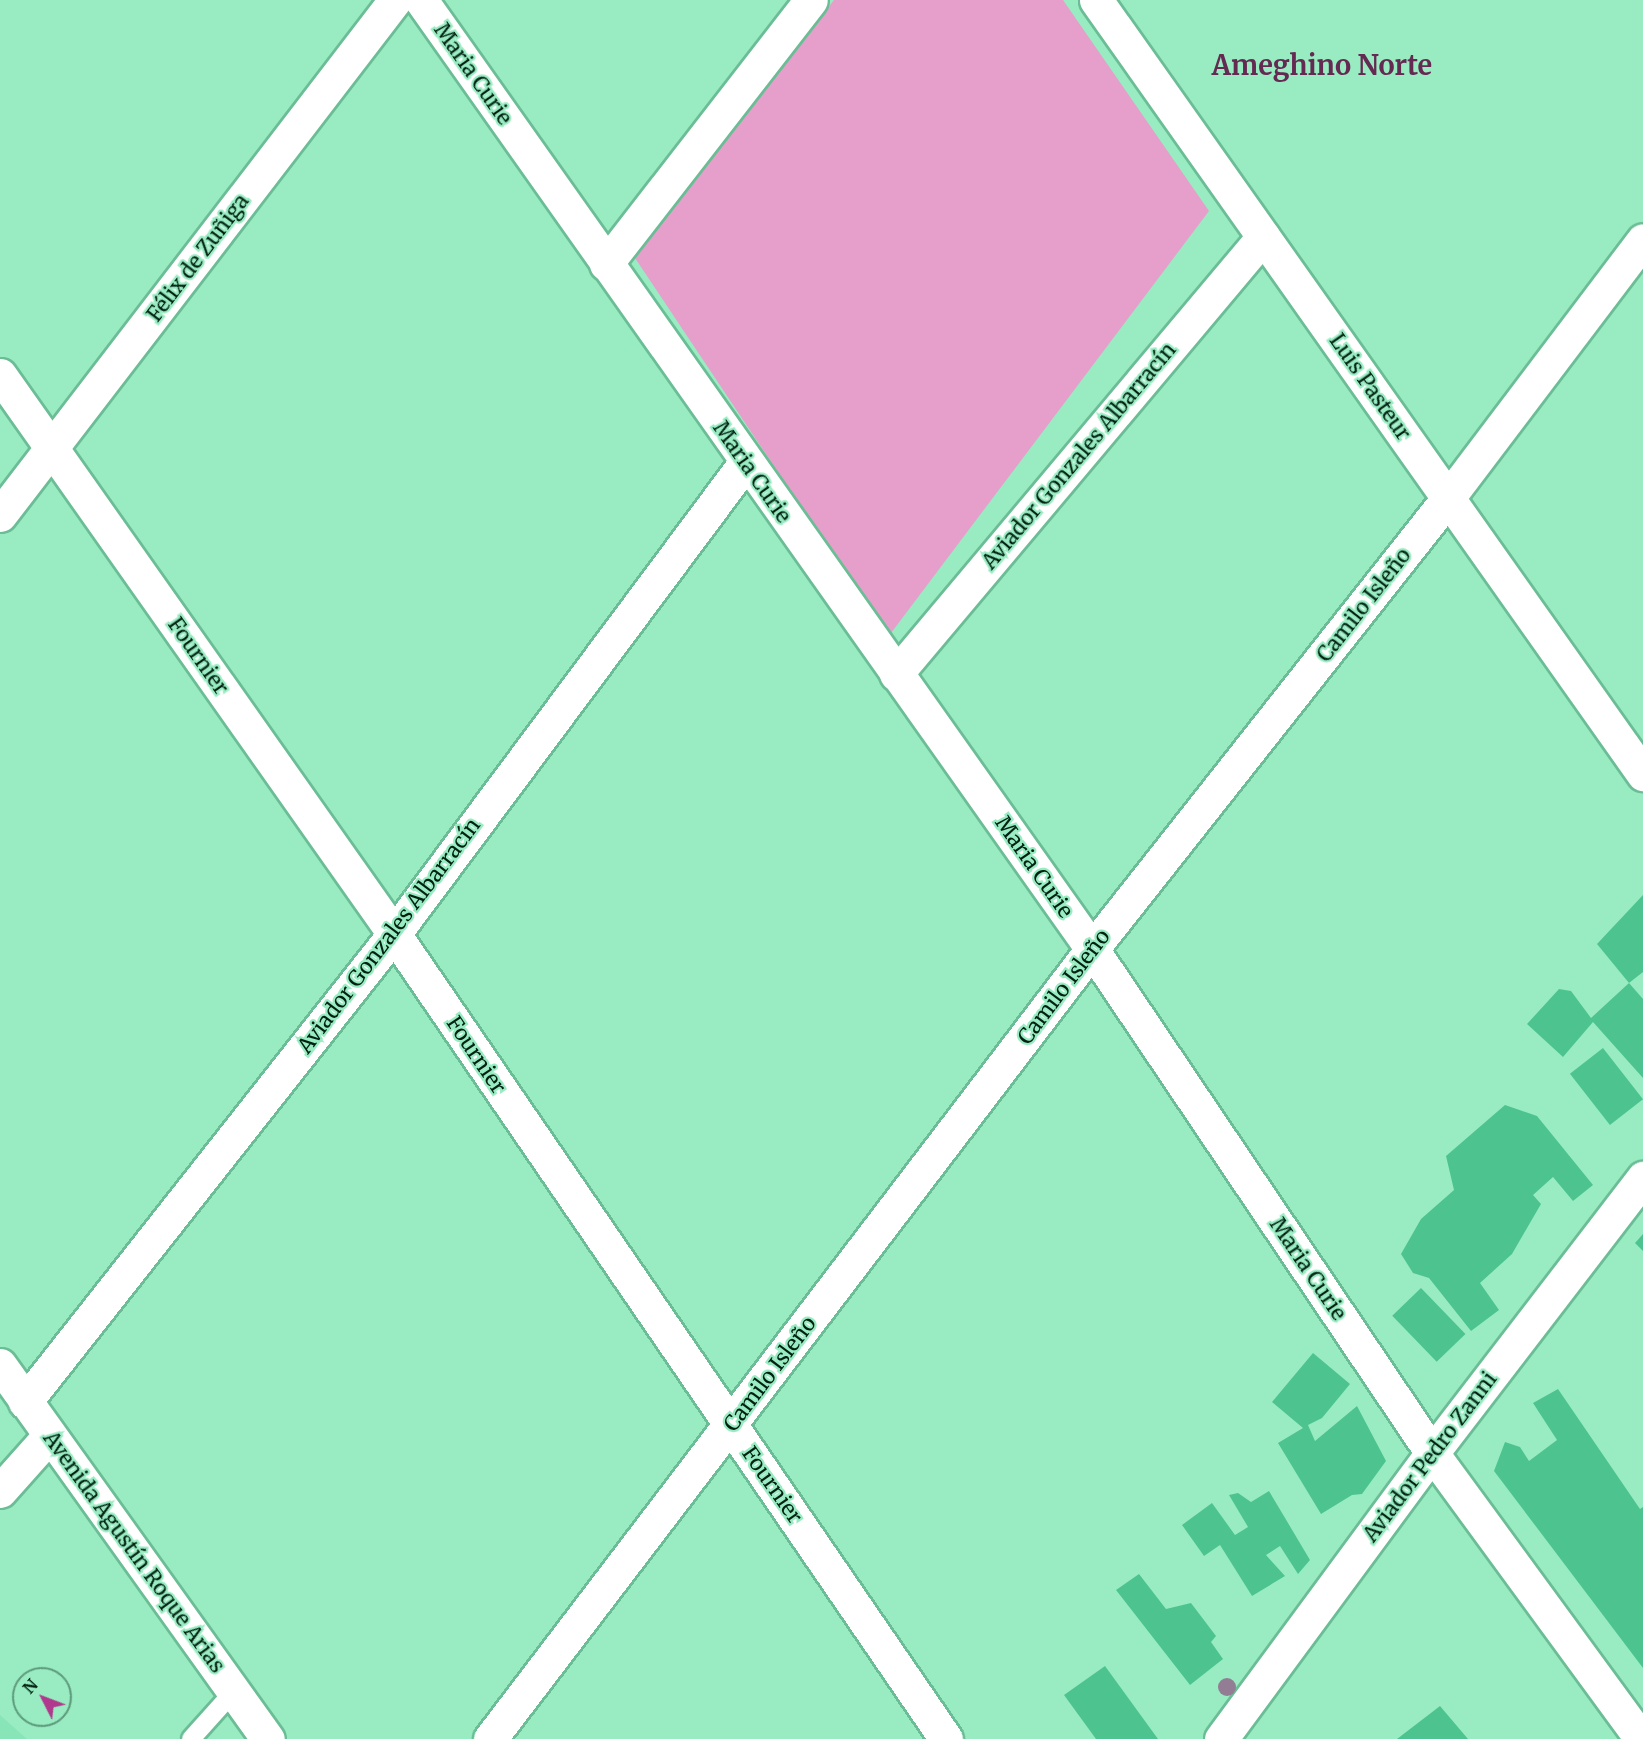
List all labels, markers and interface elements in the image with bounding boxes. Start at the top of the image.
street label: Maria Curie [429,18,517,130]
district label: Ameghino Norte [1212,50,1432,82]
street label: Félix de Zuñiga [142,189,254,327]
street label: Luis Pasteur [1324,329,1416,445]
street label: Aviador Gonzales Albarracín [977,338,1181,574]
street label: Maria Curie [708,416,796,528]
street label: Camilo Isleño [1312,543,1416,667]
street label: Fournier [162,613,234,699]
street label: Maria Curie [990,811,1078,923]
street label: Aviador Gonzales Albarracín [292,813,486,1059]
street label: Camilo Isleño [1013,924,1115,1050]
street label: Fournier [441,1012,511,1098]
street label: Maria Curie [1264,1213,1352,1325]
street label: Camilo Isleño [719,1311,821,1437]
street label: Aviador Pedro Zanni [1358,1367,1502,1547]
street label: Avenida Agustín Roque Arias [38,1426,230,1678]
street label: Fournier [736,1442,808,1528]
north arrow [12,1667,72,1727]
text: N [18,1675,42,1698]

